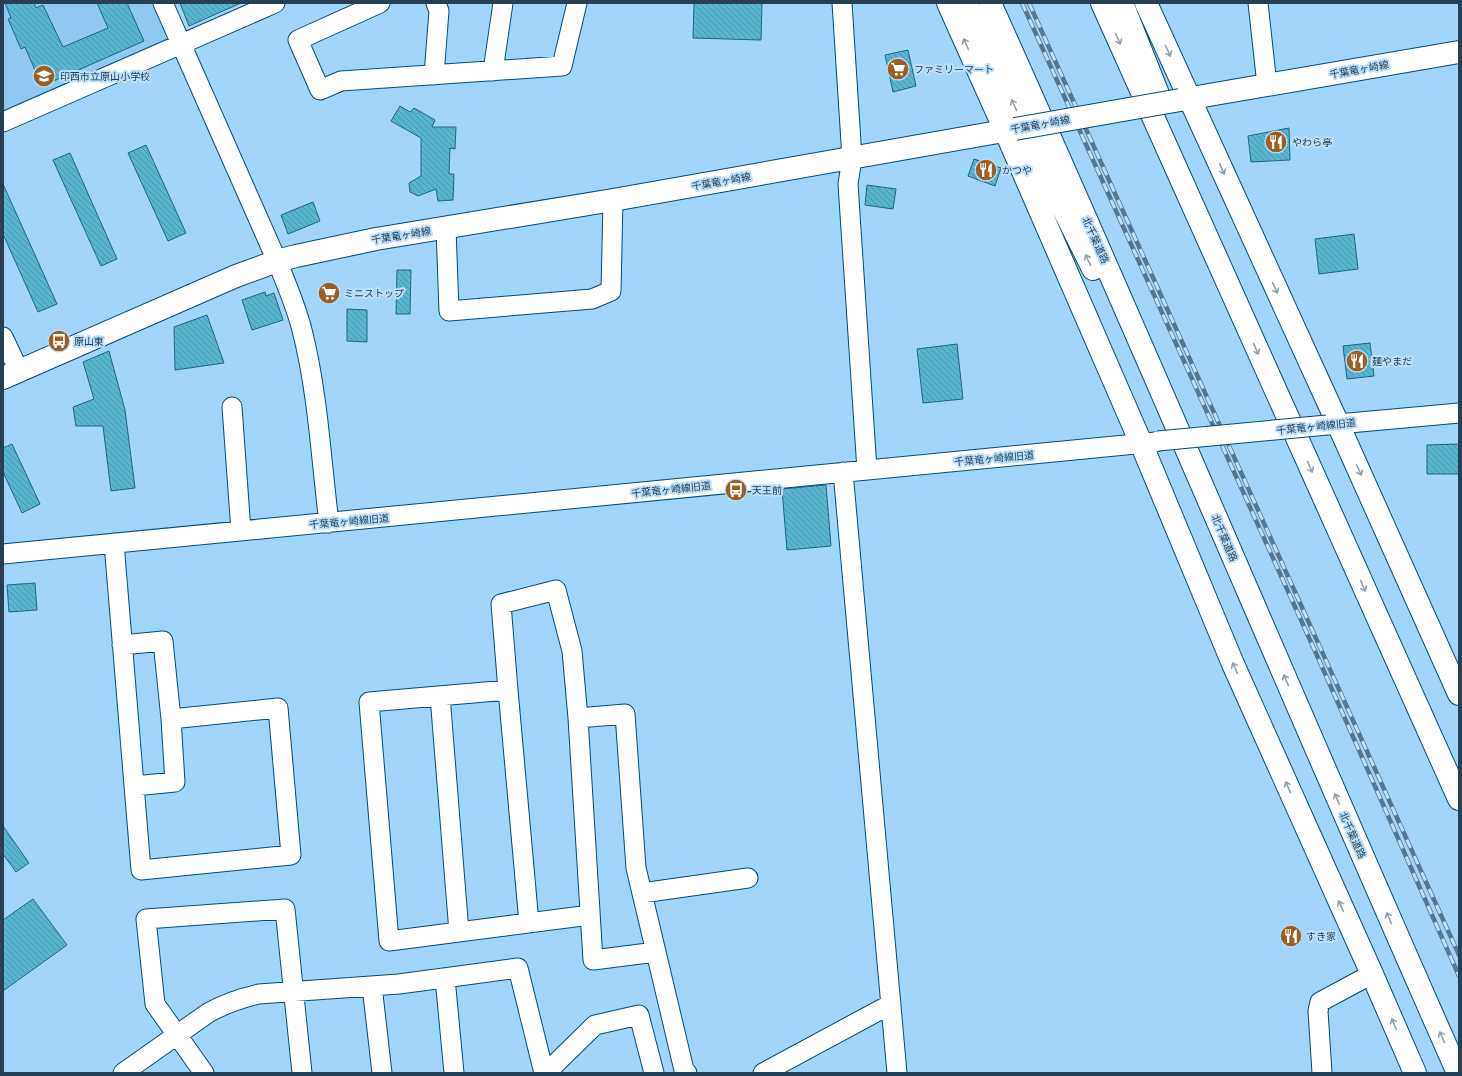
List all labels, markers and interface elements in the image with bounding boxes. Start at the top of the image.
one-way arrow [1114,32,1122,44]
one-way arrow [962,38,969,50]
one-way arrow [1165,45,1172,57]
supermarket icon: ファミリーマート [885,56,911,82]
street label: 千葉竜ヶ崎線 [1329,59,1390,81]
school or university icon: 印西市立原山小学校 [31,63,57,89]
place label: ファミリーマート [914,64,994,76]
place label: 印西市立原山小学校 [60,71,150,83]
one-way arrow [1010,99,1017,111]
street label: 千葉竜ヶ崎線 [1010,114,1071,136]
restaurant icon: やわら亭 [1263,129,1289,155]
place label: やわら亭 [1292,137,1332,149]
restaurant icon: かつや [973,157,999,183]
one-way arrow [1219,163,1226,175]
place label: かつや [1002,165,1032,177]
street label: 千葉竜ヶ崎線 [691,171,752,193]
street label: 北千葉道路 [1079,215,1111,266]
street label: 千葉竜ヶ崎線 [371,225,432,247]
one-way arrow [1084,254,1091,266]
supermarket icon: ミニストップ [316,280,342,306]
one-way arrow [1272,282,1279,294]
place label: ミニストップ [344,288,404,300]
bus stop icon: 原山東 [46,328,72,354]
place label: 原山東 [74,336,104,348]
one-way arrow [1253,343,1261,355]
restaurant icon: 麺やまだ [1344,348,1370,374]
place label: 麺やまだ [1372,356,1412,368]
street label: 千葉竜ヶ崎線旧道 [1276,417,1357,437]
street label: 千葉竜ヶ崎線旧道 [954,450,1034,468]
one-way arrow [1307,461,1314,473]
one-way arrow [1355,463,1363,475]
bus stop icon: 天王前 [723,477,749,503]
street label: 千葉竜ヶ崎線旧道 [631,480,712,500]
place label: 天王前 [752,485,782,497]
street label: 千葉竜ヶ崎線旧道 [309,513,389,531]
street label: 北千葉道路 [1209,513,1239,564]
one-way arrow [1360,580,1367,592]
one-way arrow [1231,663,1238,675]
one-way arrow [1282,674,1289,686]
one-way arrow [1284,781,1291,793]
one-way arrow [1333,794,1340,806]
street label: 北千葉道路 [1336,810,1368,861]
one-way arrow [1337,900,1344,912]
one-way arrow [1385,913,1392,925]
restaurant icon: すき家 [1278,923,1304,949]
place label: すき家 [1306,931,1336,943]
one-way arrow [1390,1019,1397,1031]
one-way arrow [1438,1032,1445,1044]

